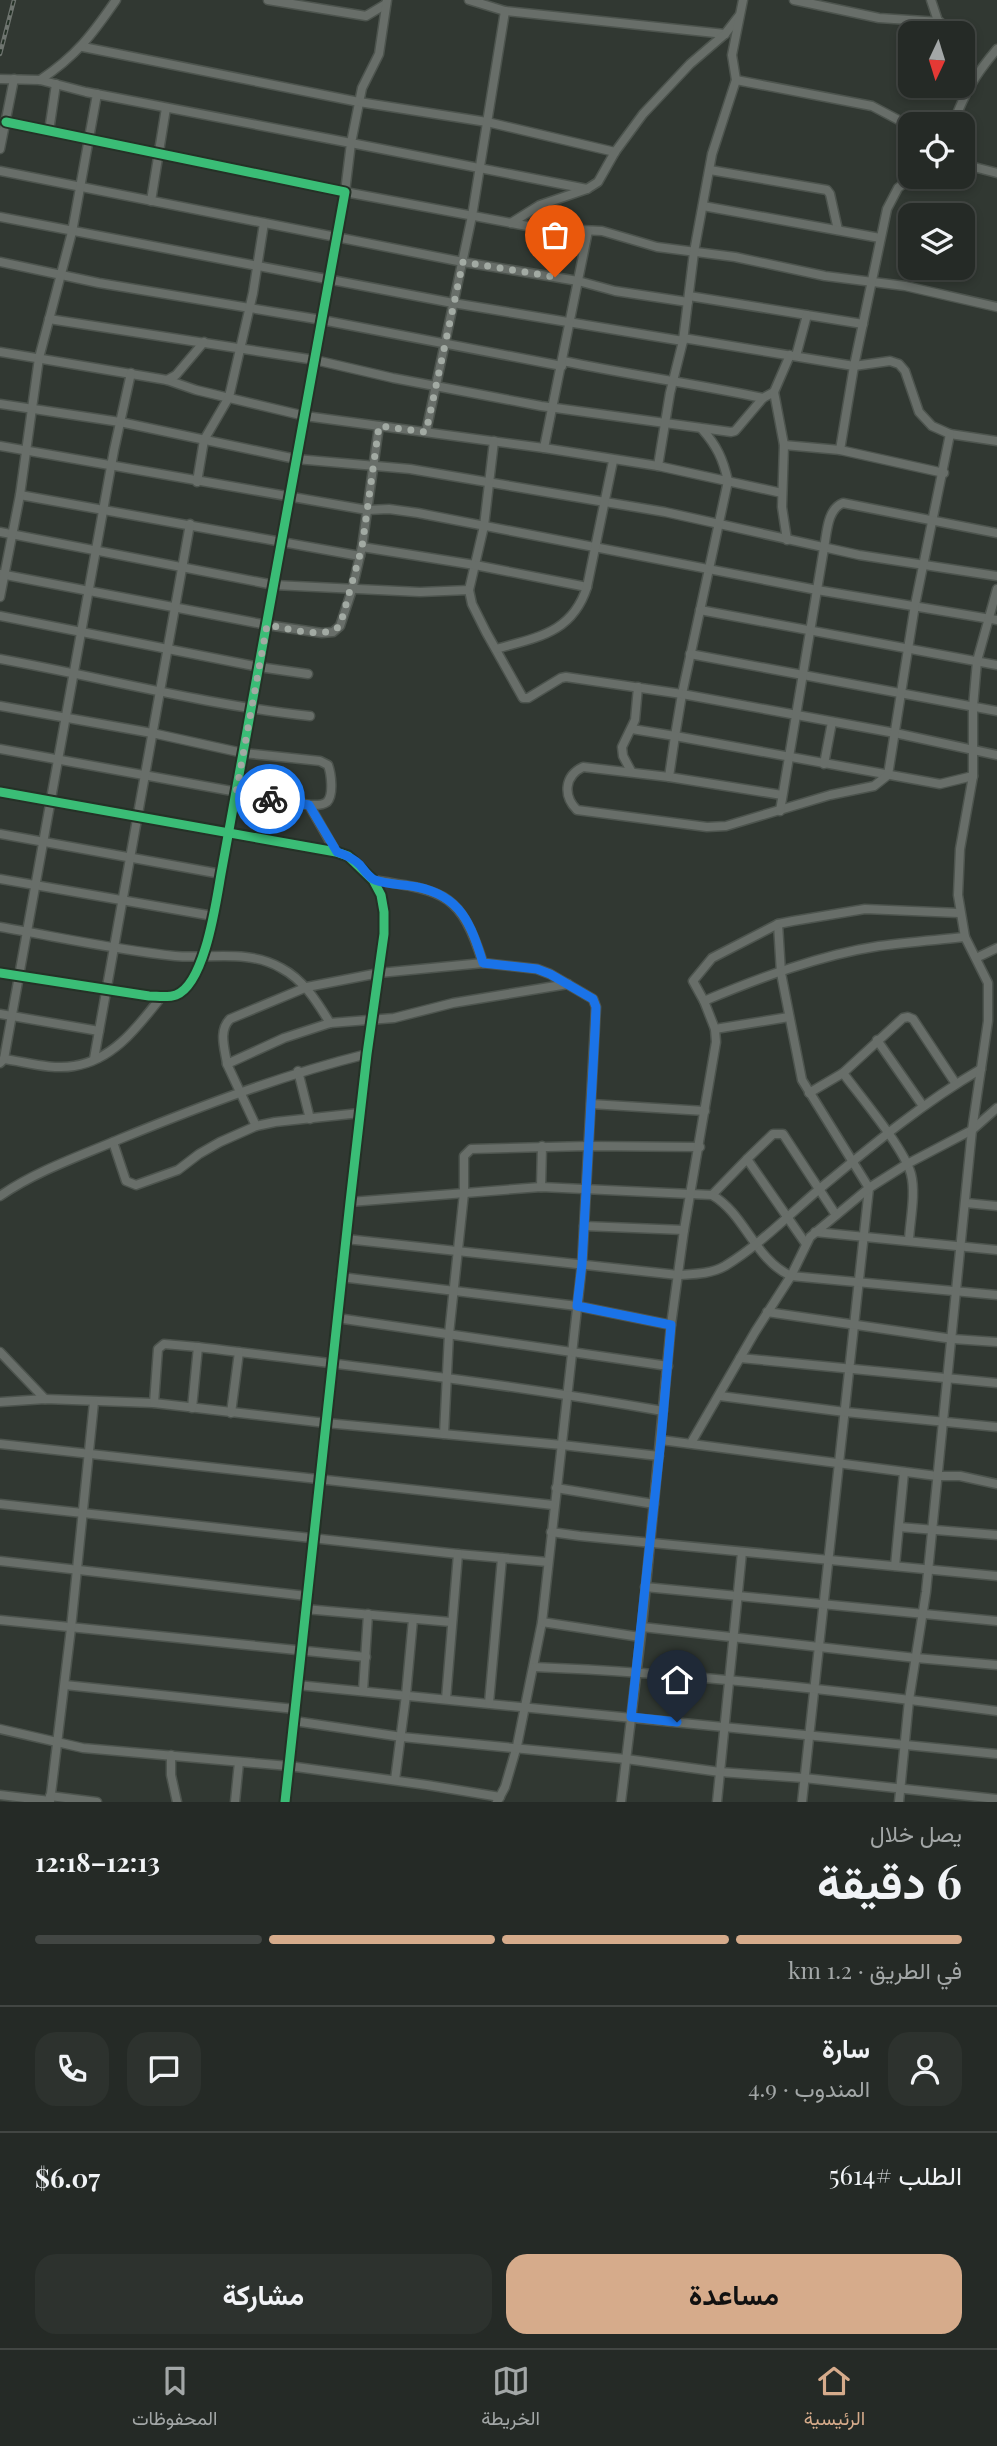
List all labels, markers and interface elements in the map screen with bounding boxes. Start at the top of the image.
north arrow [898,21,975,98]
map controls [898,21,975,280]
button: locate [898,112,975,189]
button: layers [898,203,975,280]
pin [525,205,585,277]
icon: bag [536,216,574,254]
courier [235,764,305,834]
icon: bike [251,780,289,818]
pin [647,1650,707,1722]
icon: home [658,1661,696,1699]
text: يصل خلال [870,1817,962,1848]
text: 12:13–12:18 [35,1844,160,1879]
text: 6 دقيقة [817,1849,962,1911]
text: في الطريق · 1.2 km [788,1954,962,1985]
text: سارة [822,2030,870,2065]
button: phone [35,2032,109,2106]
button: chat [127,2032,201,2106]
button: person [888,2032,962,2106]
text: المندوب · 4.9 [748,2072,870,2103]
text: الطلب #5614 [829,2157,962,2192]
text: $6.07 [35,2160,100,2195]
button: مشاركة [35,2254,492,2334]
button: مساعدة [506,2254,962,2334]
tab: المحفوظات [132,2362,217,2435]
tab: الخريطة [481,2362,540,2435]
tab: الرئيسية [804,2362,865,2435]

